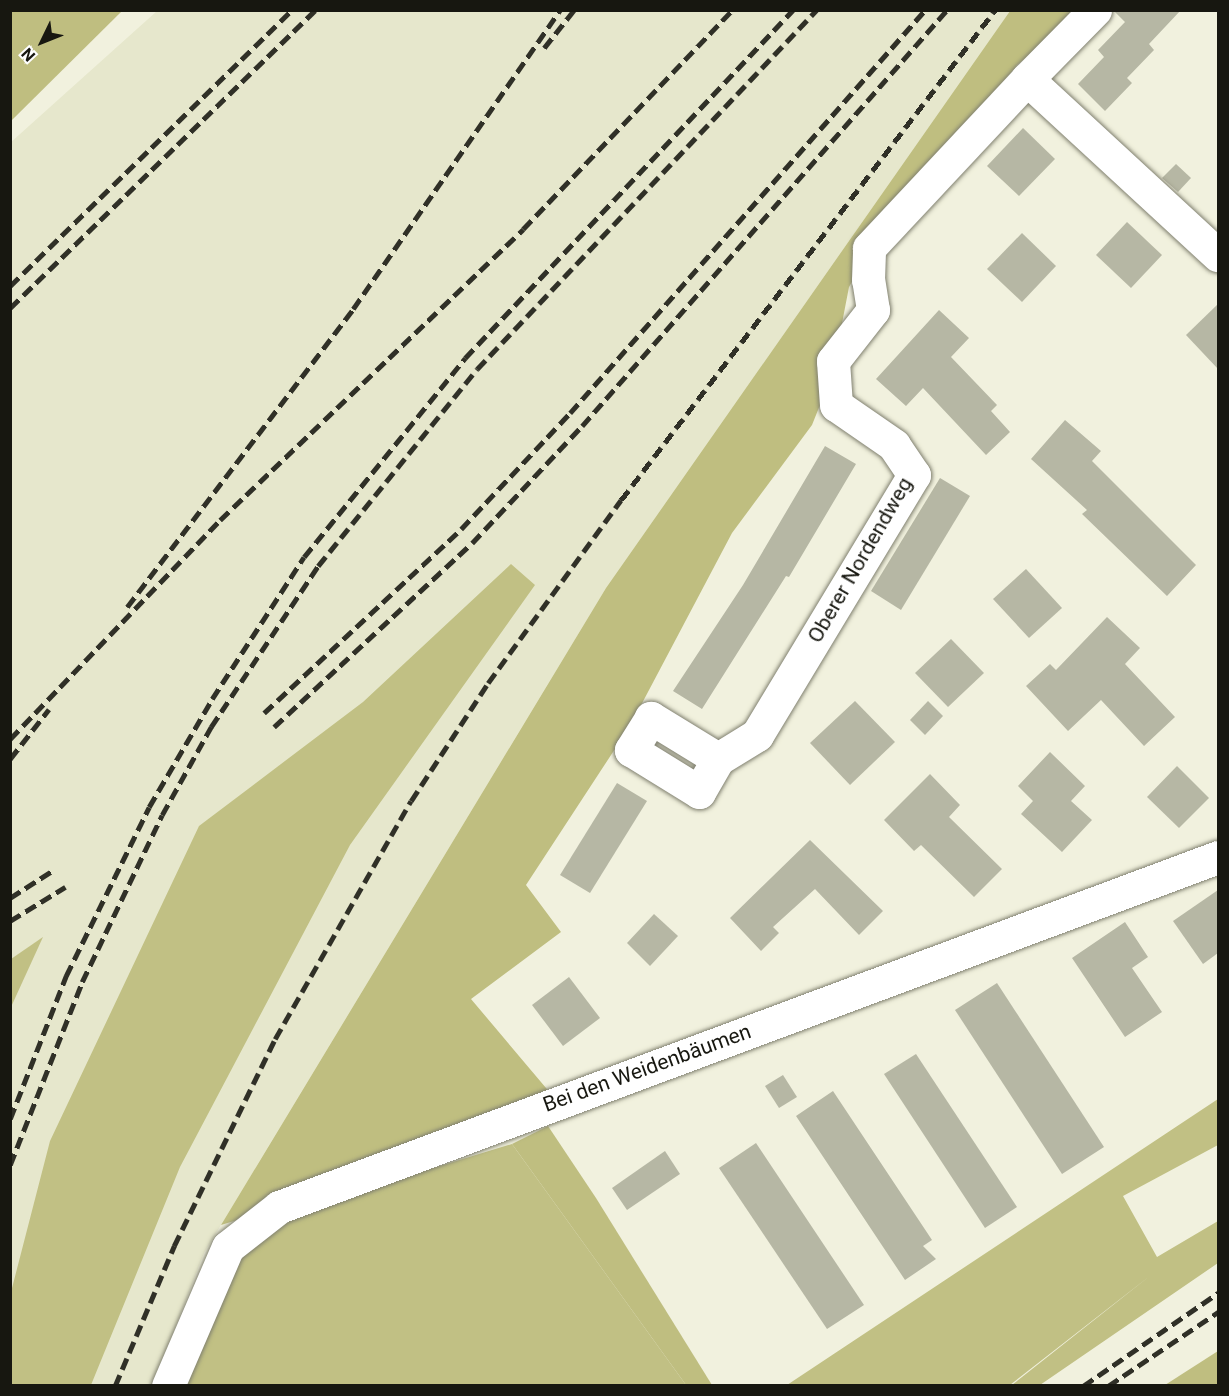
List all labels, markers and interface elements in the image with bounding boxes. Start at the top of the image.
north arrow [12,12,72,72]
text: N [18,44,39,65]
street label: Oberer Nordendweg [802,473,918,647]
street label: Bei den Weidenbäumen [540,1019,754,1117]

